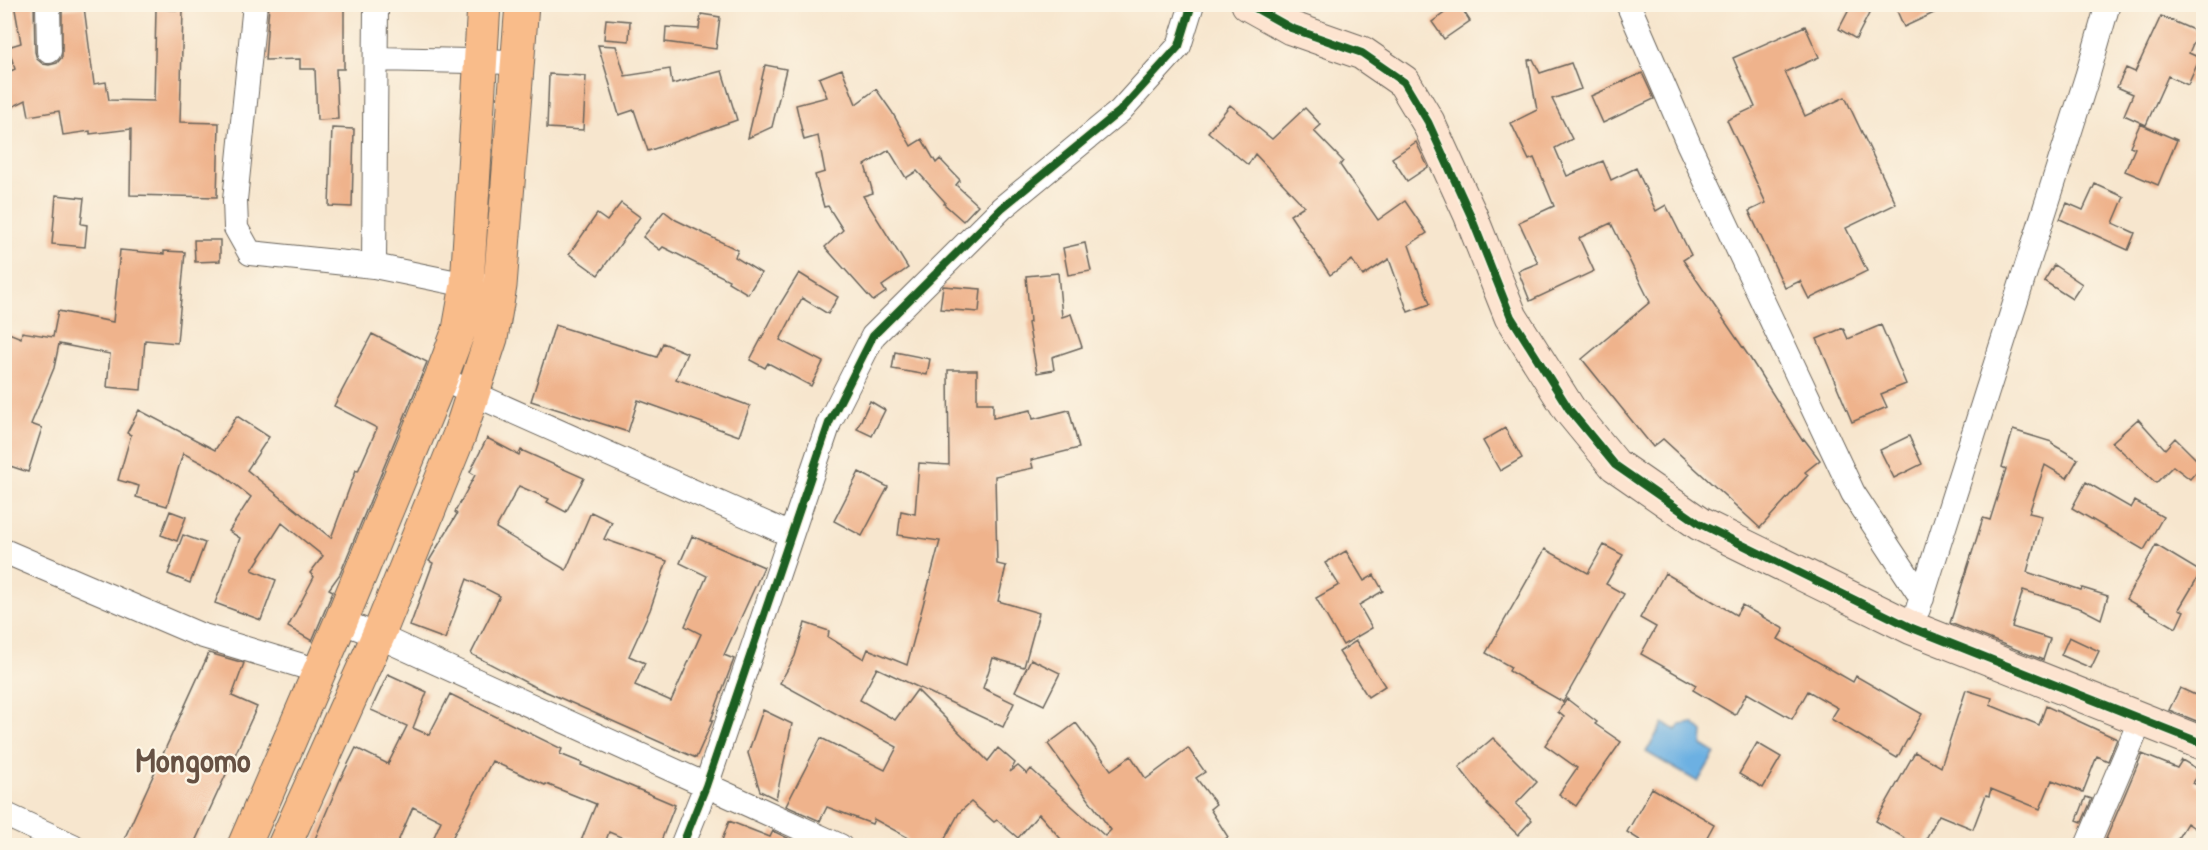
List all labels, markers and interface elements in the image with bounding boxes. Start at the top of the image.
district label: Mongomo [136,737,251,784]

